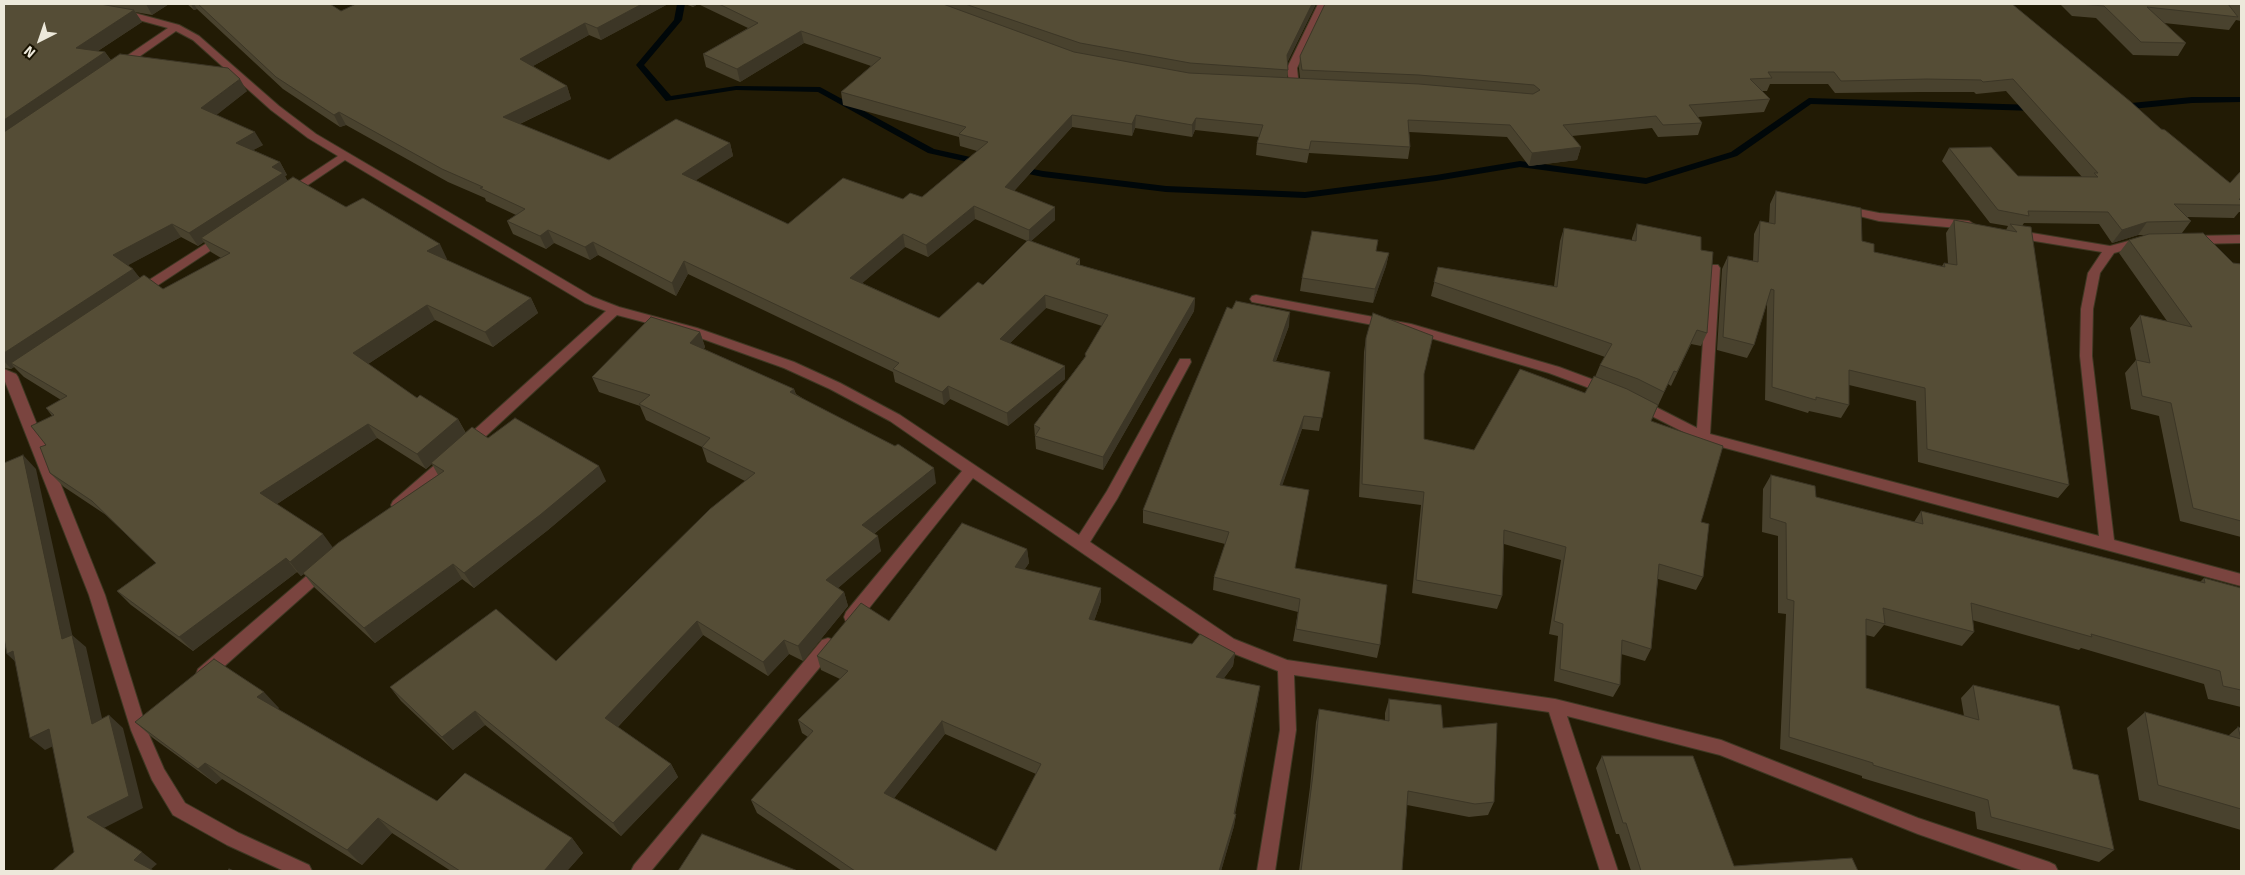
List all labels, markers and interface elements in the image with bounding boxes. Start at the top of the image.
north arrow [15,15,65,65]
text: N [21,42,39,61]

